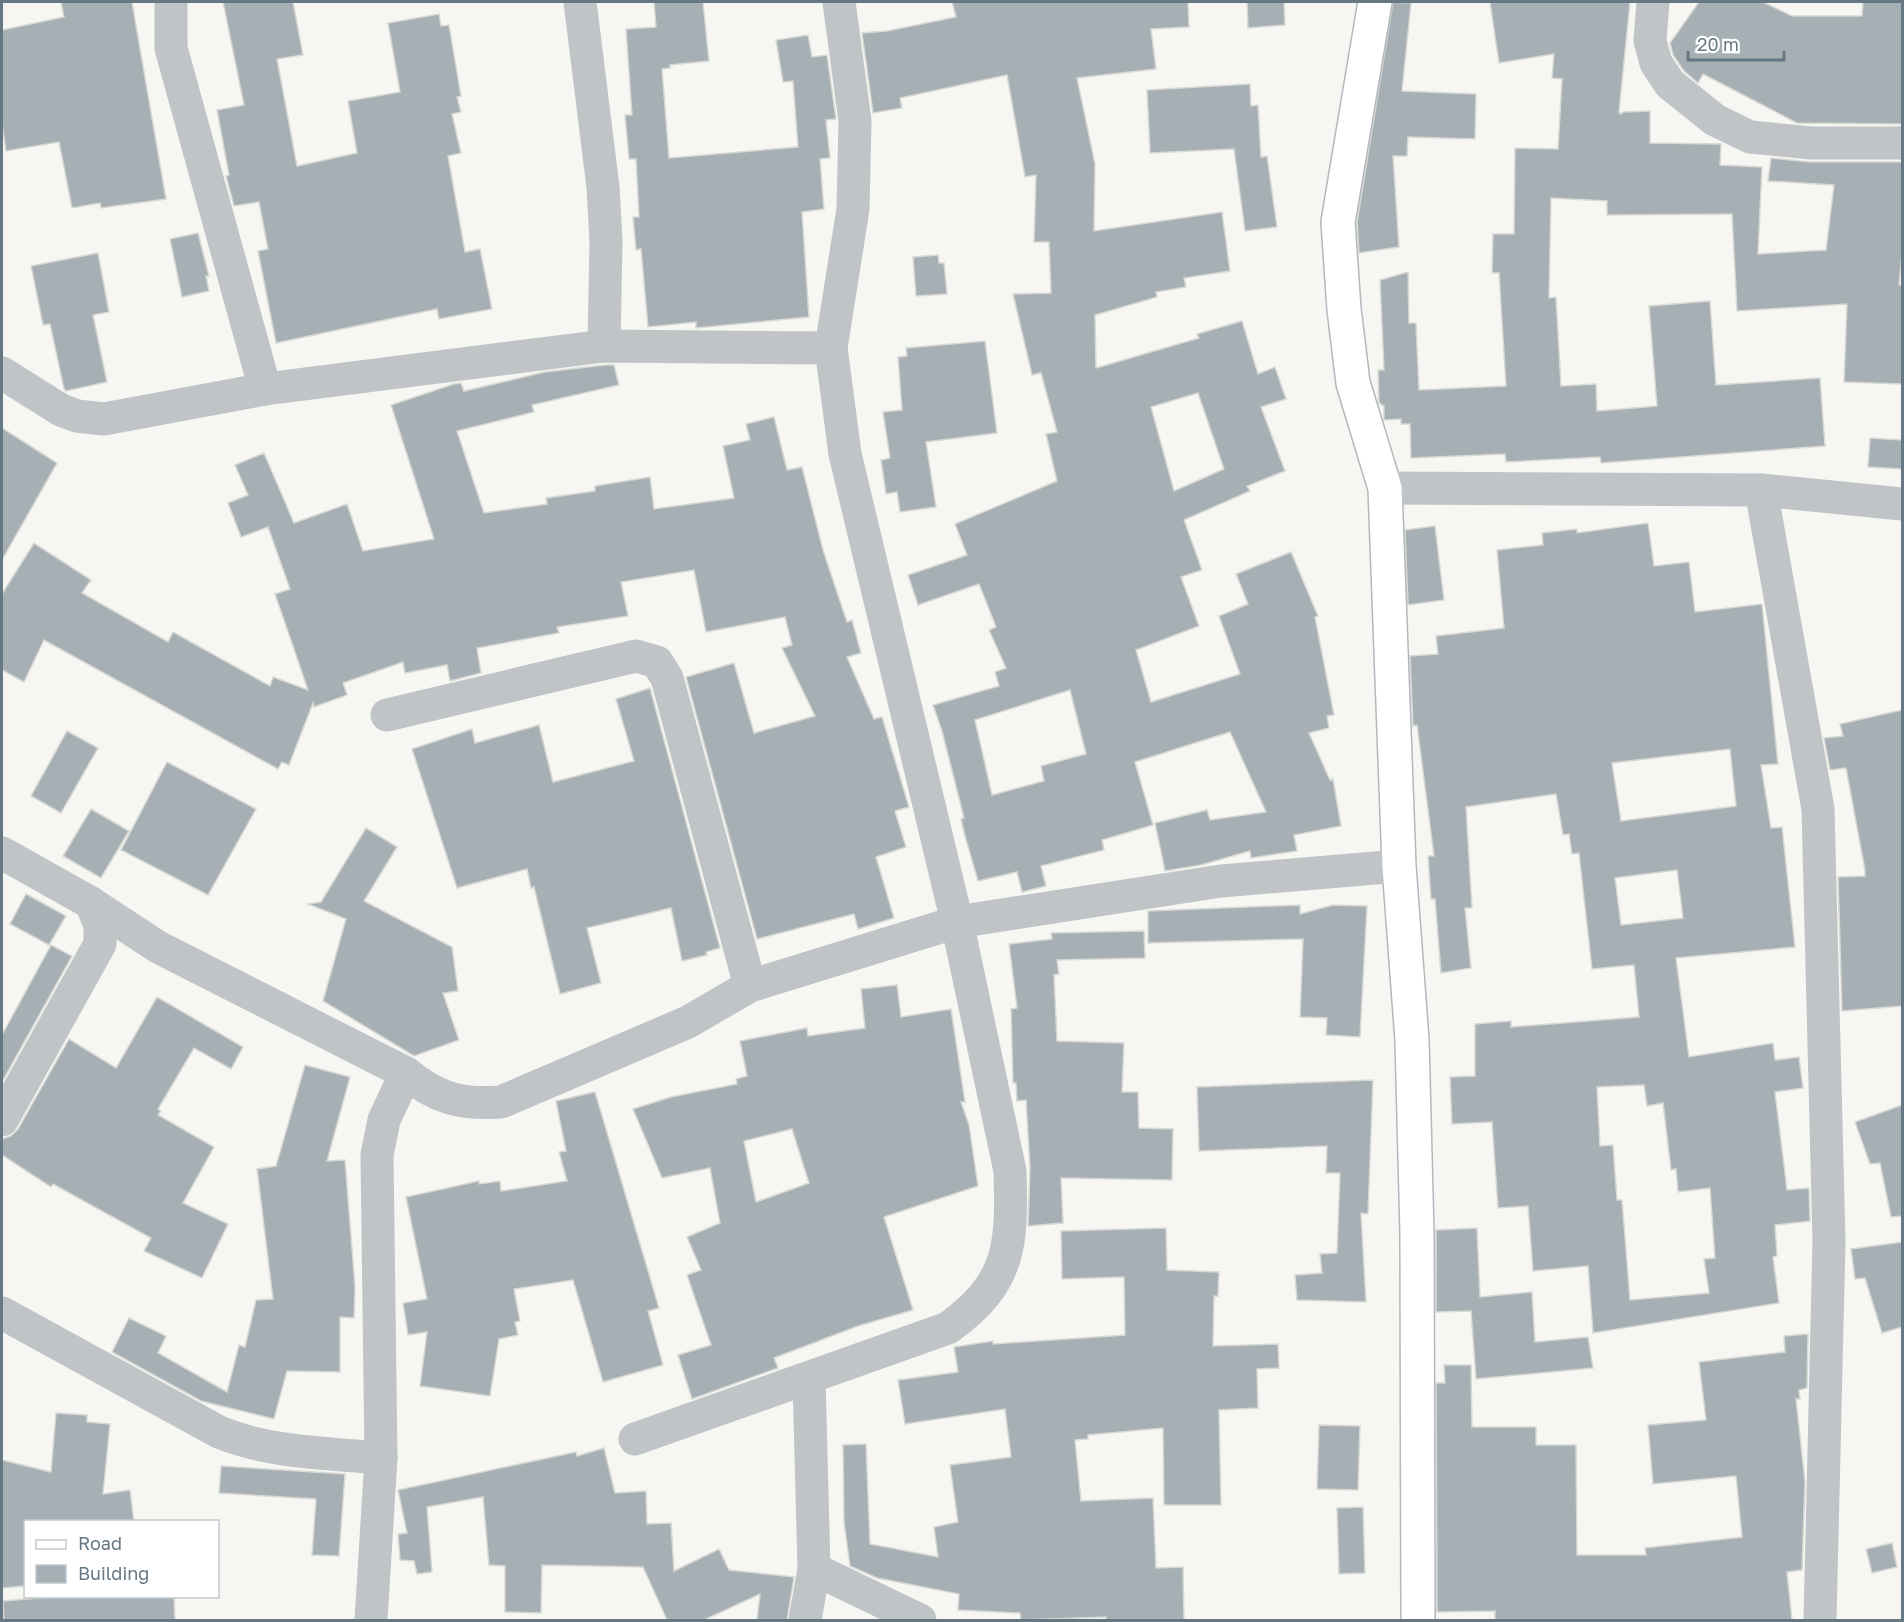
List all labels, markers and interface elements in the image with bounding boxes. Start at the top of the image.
scale bar [1688,24,1784,62]
text: 20 m [1697,33,1739,55]
legend [24,1520,219,1598]
text: Road [78,1532,122,1554]
text: Building [78,1562,149,1584]

